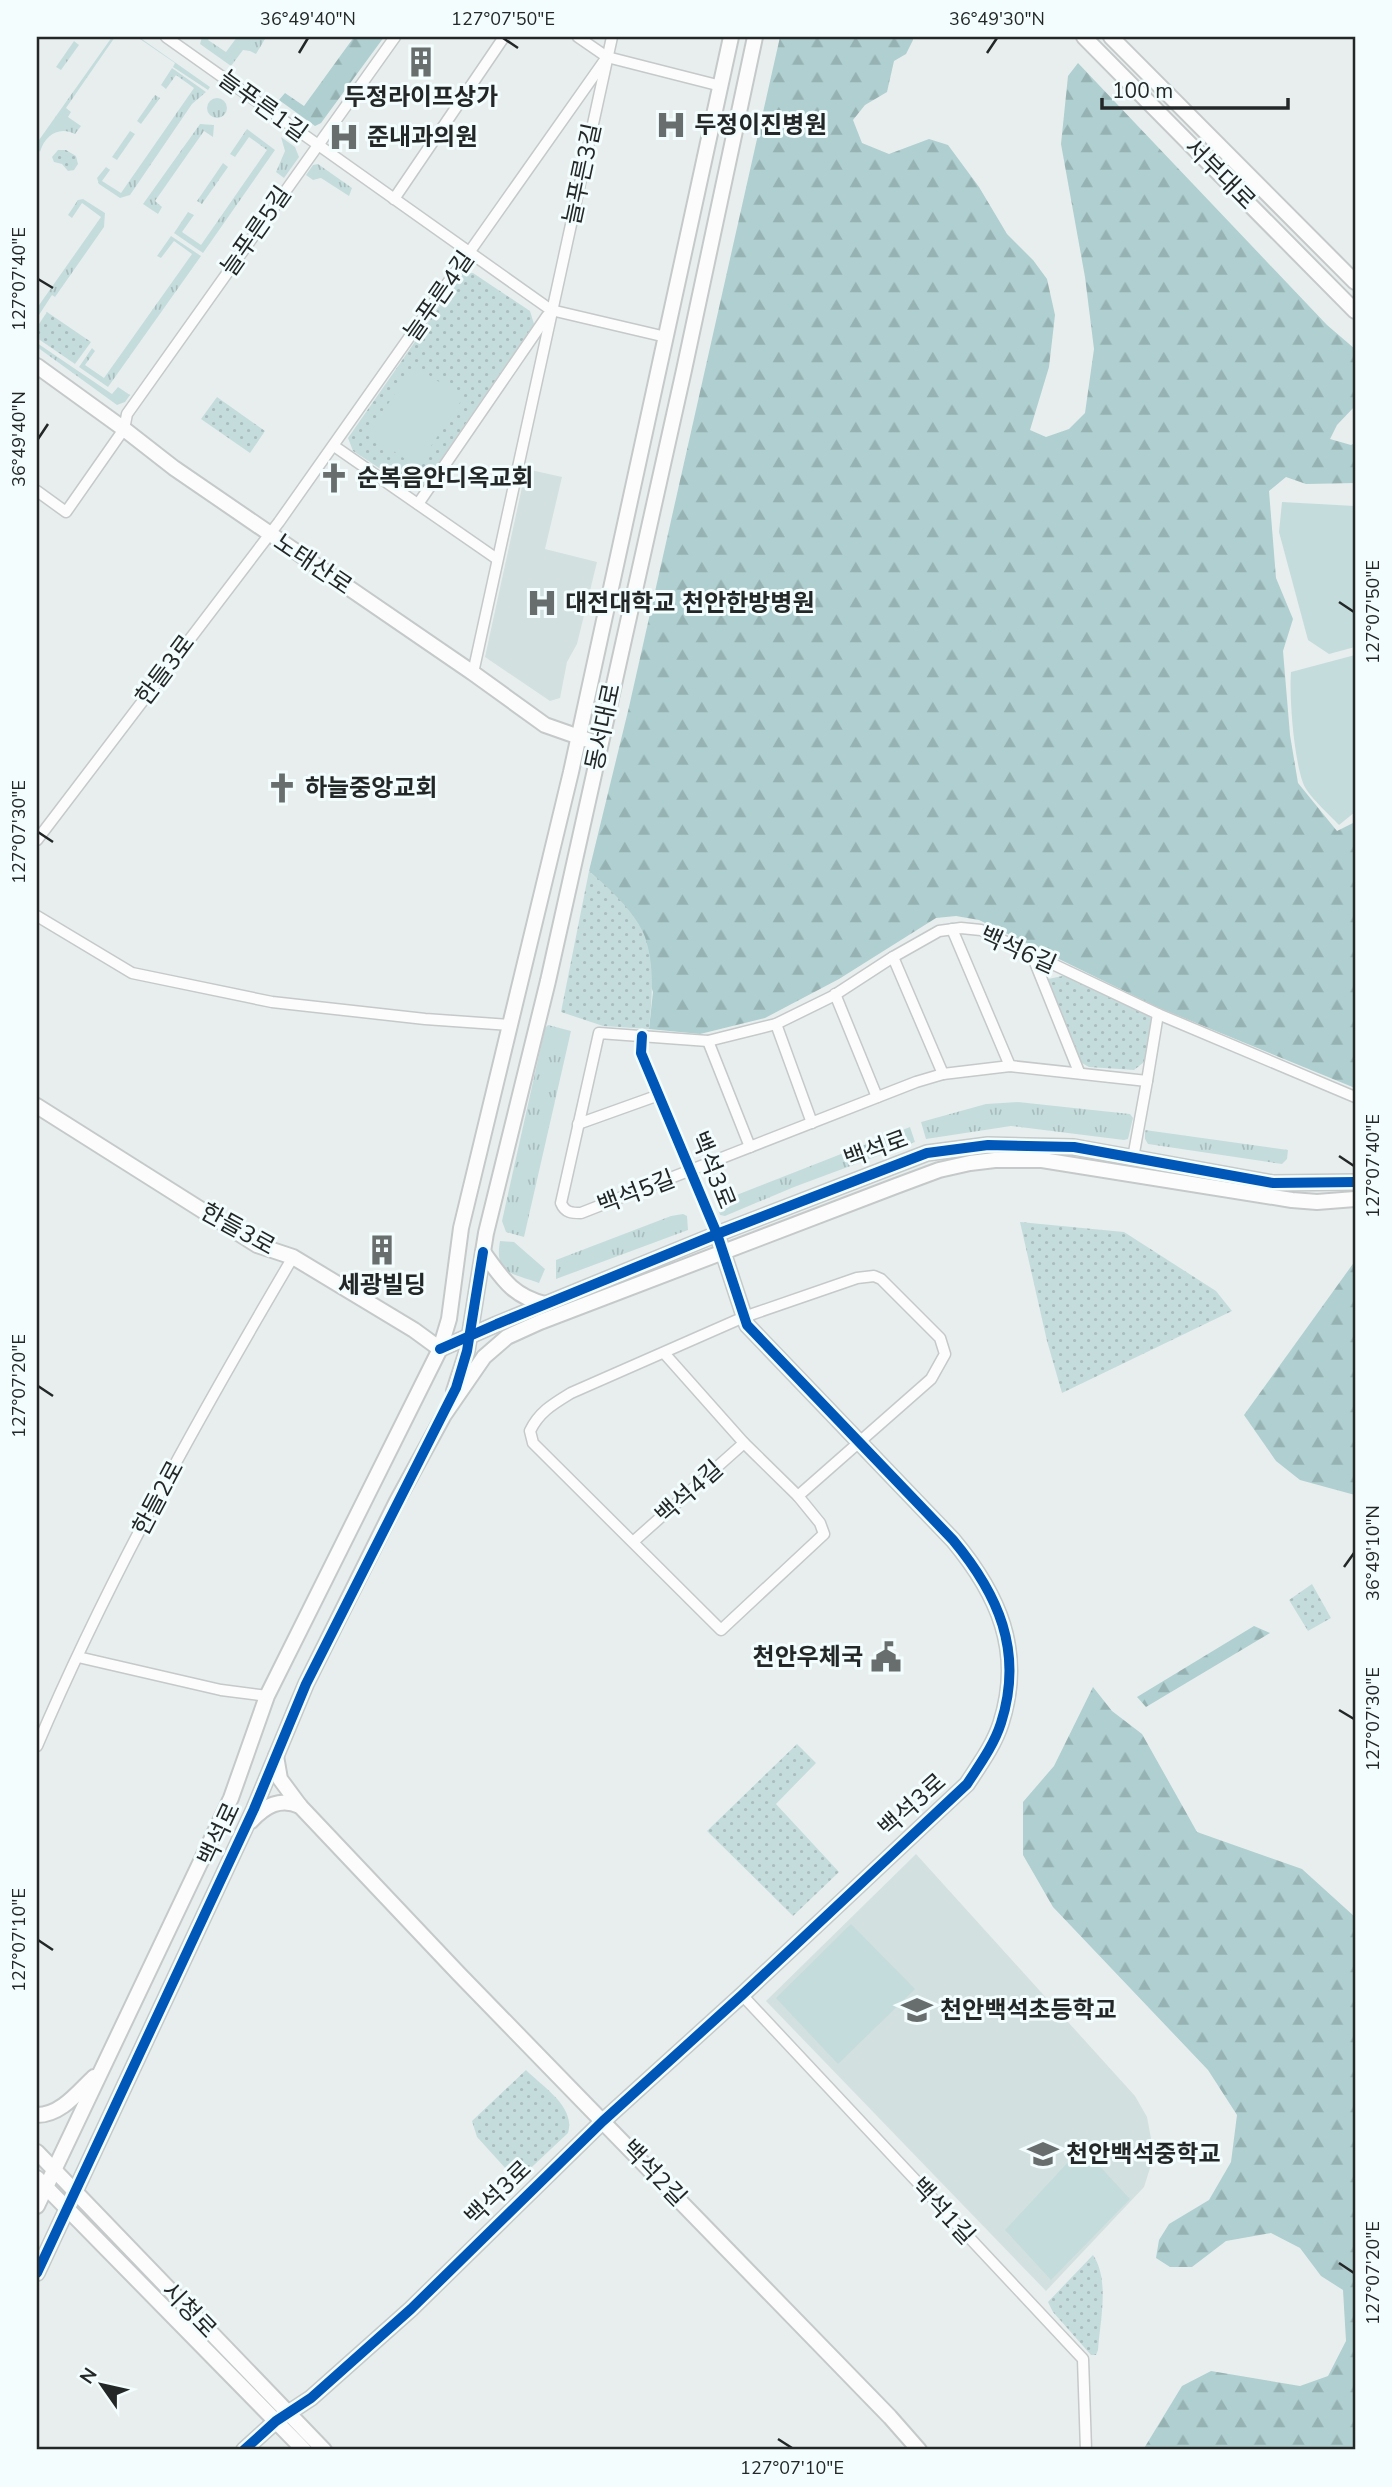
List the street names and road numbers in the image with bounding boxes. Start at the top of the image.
street label: 늘푸른1길 [212,63,314,149]
street label: 늘푸른3길 [556,120,608,228]
street label: 서부대로 [1177,131,1263,217]
street label: 늘푸른5길 [213,180,299,282]
street label: 늘푸른4길 [396,245,482,347]
street label: 노태산로 [267,526,359,602]
street label: 한들3로 [128,628,202,712]
street label: 동서대로 [578,680,628,774]
street label: 백석6길 [975,919,1061,981]
street label: 백석로 [839,1123,913,1175]
street label: 백석3로 [683,1127,743,1213]
street label: 백석5길 [593,1163,679,1221]
street label: 한들3로 [195,1195,281,1263]
street label: 백석4길 [648,1453,730,1531]
street label: 한들2로 [125,1455,191,1541]
street label: 백석3로 [871,1766,953,1844]
street label: 백석로 [190,1797,248,1871]
street label: 백석2길 [614,2133,694,2213]
street label: 백석3로 [458,2153,538,2233]
street label: 백석1길 [904,2171,982,2251]
street label: 시청로 [154,2275,224,2345]

